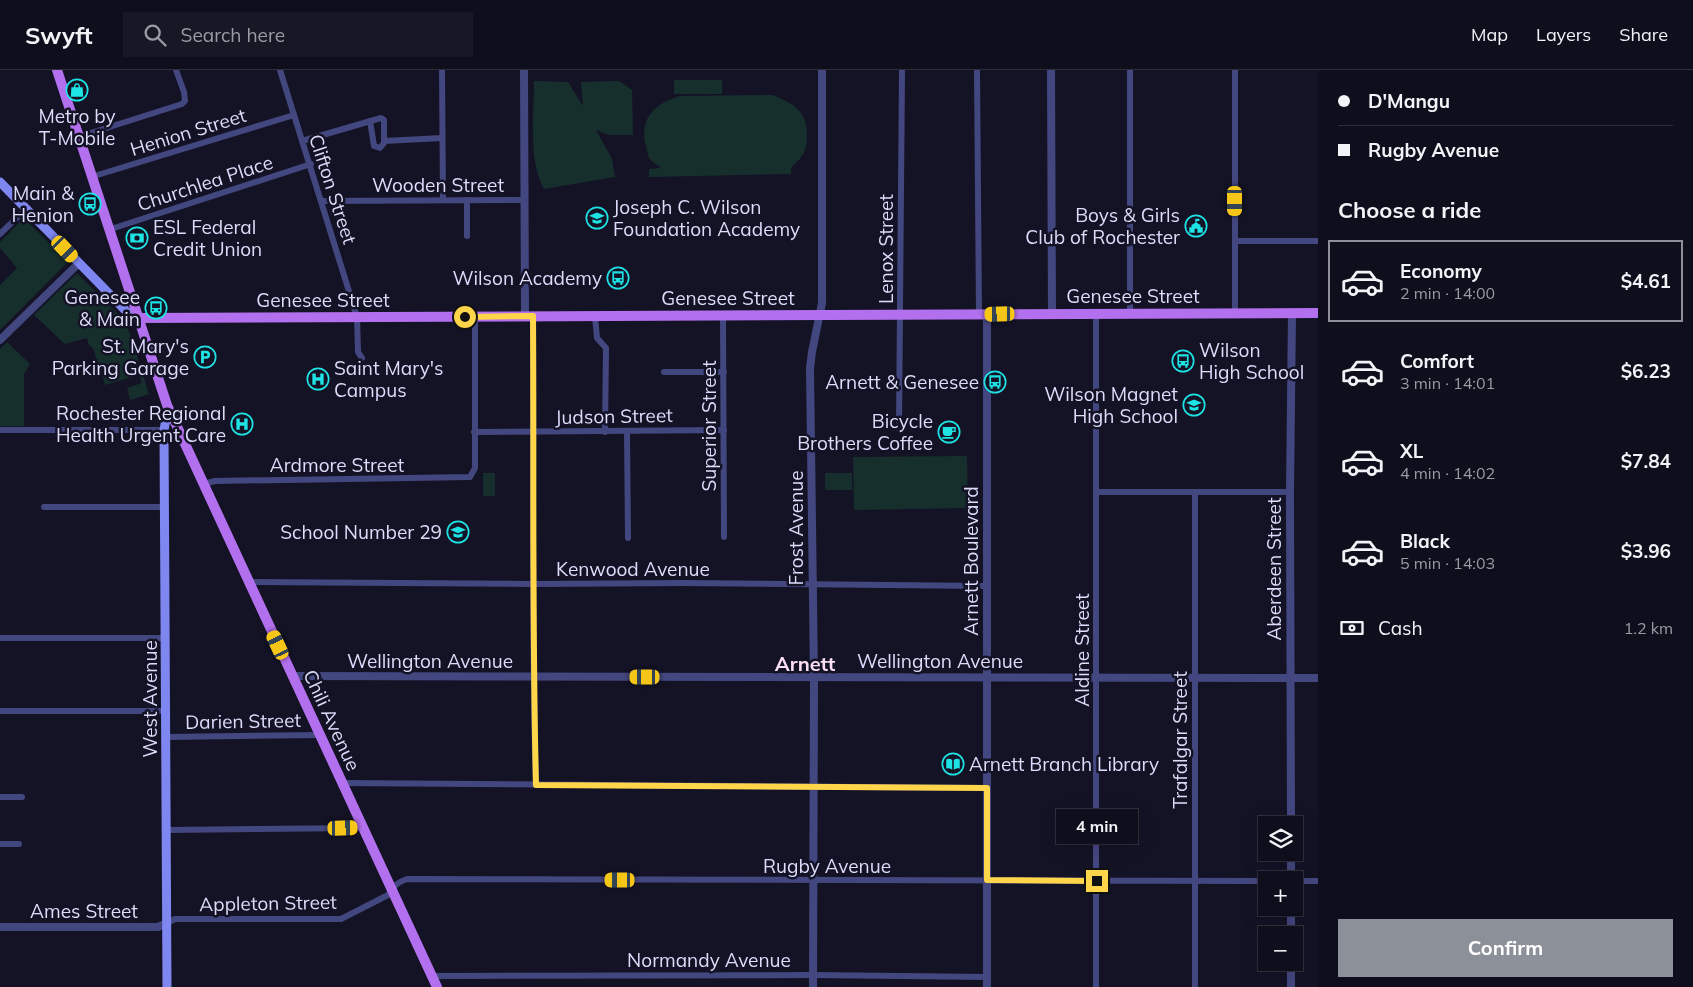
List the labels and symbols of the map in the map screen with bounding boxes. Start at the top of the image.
shop icon: Metro by T-Mobile [65,78,89,102]
street label: Henion Street [127,103,249,161]
place label: Metro by T-Mobile [38,104,116,150]
street label: Clifton Street [304,131,362,247]
street label: Churchlea Place [134,150,276,216]
street label: Wooden Street [372,173,504,197]
place label: Main & Henion [11,181,75,227]
car [1227,186,1242,216]
bus stop icon: Main & Henion [78,192,102,216]
street label: Lenox Street [874,194,898,304]
place label: Joseph C. Wilson Foundation Academy [613,195,800,241]
place label: Boys & Girls Club of Rochester [1025,203,1180,249]
school or university icon: Joseph C. Wilson Foundation Academy [585,206,609,230]
public building icon: Boys & Girls Club of Rochester [1184,214,1208,238]
place label: ESL Federal Credit Union [153,215,262,261]
bank icon: ESL Federal Credit Union [125,226,149,250]
car [49,233,80,265]
place label: Wilson Academy [452,266,602,290]
bus stop icon: Wilson Academy [606,266,630,290]
street label: Genesee Street [1066,284,1200,308]
place label: Genesee & Main [64,285,140,331]
street label: Genesee Street [661,286,795,310]
street label: Genesee Street [256,288,390,312]
bus stop icon: Genesee & Main [144,296,168,320]
route start [454,306,476,328]
car [984,306,1015,322]
place label: St. Mary's Parking Garage [52,334,189,380]
place label: Wilson High School [1199,338,1304,384]
parking icon: St. Mary's Parking Garage [193,345,217,369]
bus stop icon: Wilson High School [1171,349,1195,373]
place label: Saint Mary's Campus [334,356,443,402]
street label: Superior Street [697,360,721,492]
hospital icon: Saint Mary's Campus [306,367,330,391]
place label: Arnett & Genesee [825,370,979,394]
bus stop icon: Arnett & Genesee [983,370,1007,394]
place label: Wilson Magnet High School [1044,382,1178,428]
school or university icon: Wilson Magnet High School [1182,393,1206,417]
place label: Rochester Regional Health Urgent Care [56,401,226,447]
street label: Judson Street [555,403,673,429]
place label: Bicycle Brothers Coffee [797,409,933,455]
hospital icon: Rochester Regional Health Urgent Care [230,412,254,436]
cafe icon: Bicycle Brothers Coffee [937,420,961,444]
street label: Ardmore Street [270,453,404,477]
street label: Frost Avenue [784,470,808,586]
street label: Arnett Boulevard [959,486,983,636]
street label: Aberdeen Street [1262,497,1286,641]
place label: School Number 29 [280,520,442,544]
school or university icon: School Number 29 [446,520,470,544]
street label: Kenwood Avenue [556,557,710,581]
street label: Aldine Street [1070,593,1094,707]
car [264,628,291,662]
street label: West Avenue [138,640,162,758]
street label: Wellington Avenue [347,649,513,673]
street label: Wellington Avenue [857,649,1023,673]
district label: Arnett [775,651,836,676]
street label: Chili Avenue [298,666,366,774]
car [630,670,660,685]
street label: Trafalgar Street [1168,671,1192,809]
street label: Darien Street [185,708,302,734]
library icon: Arnett Branch Library [941,752,965,776]
place label: Arnett Branch Library [969,752,1159,776]
callout: 4 min [1056,808,1138,844]
car [327,820,358,836]
street label: Rugby Avenue [763,854,891,878]
route end [1086,870,1108,892]
car [605,873,635,888]
street label: Appleton Street [199,890,337,916]
street label: Ames Street [30,899,138,923]
street label: Normandy Avenue [627,948,791,972]

